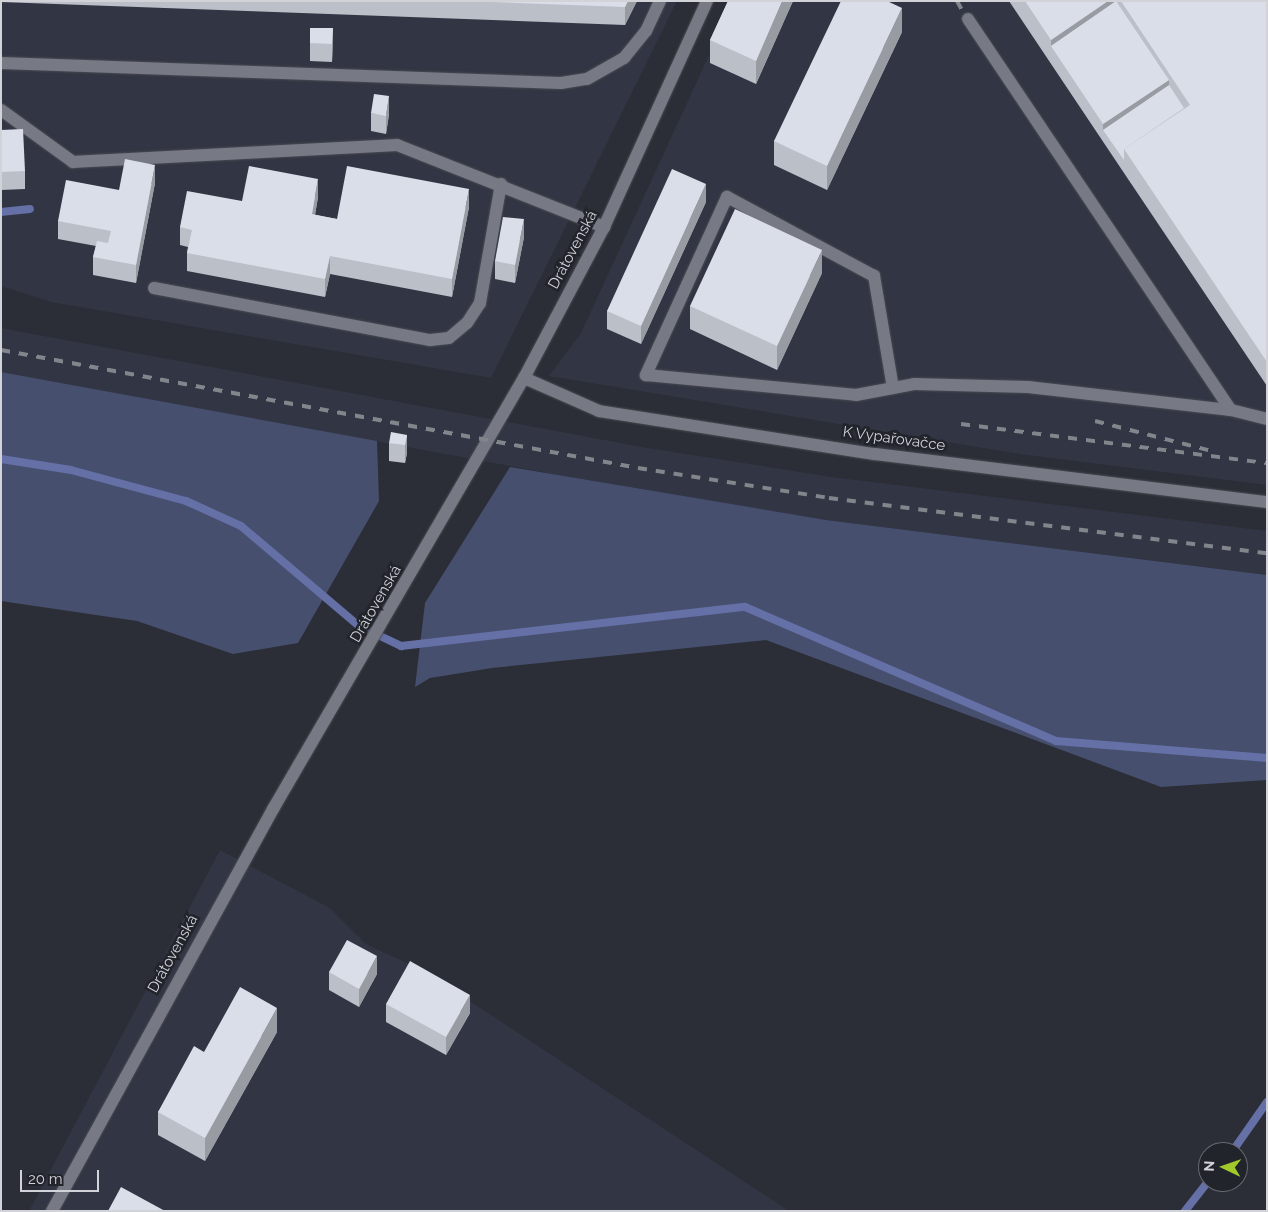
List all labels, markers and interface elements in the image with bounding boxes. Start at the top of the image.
street label: Drátovenská [545,208,601,292]
street label: K Vypařovačce [841,423,947,455]
street label: Drátovenská [347,562,405,646]
street label: Drátovenská [144,912,202,996]
north arrow [1198,1142,1248,1192]
scale bar [22,1160,101,1192]
text: N [1201,1161,1217,1172]
text: 20 m [28,1170,63,1188]

